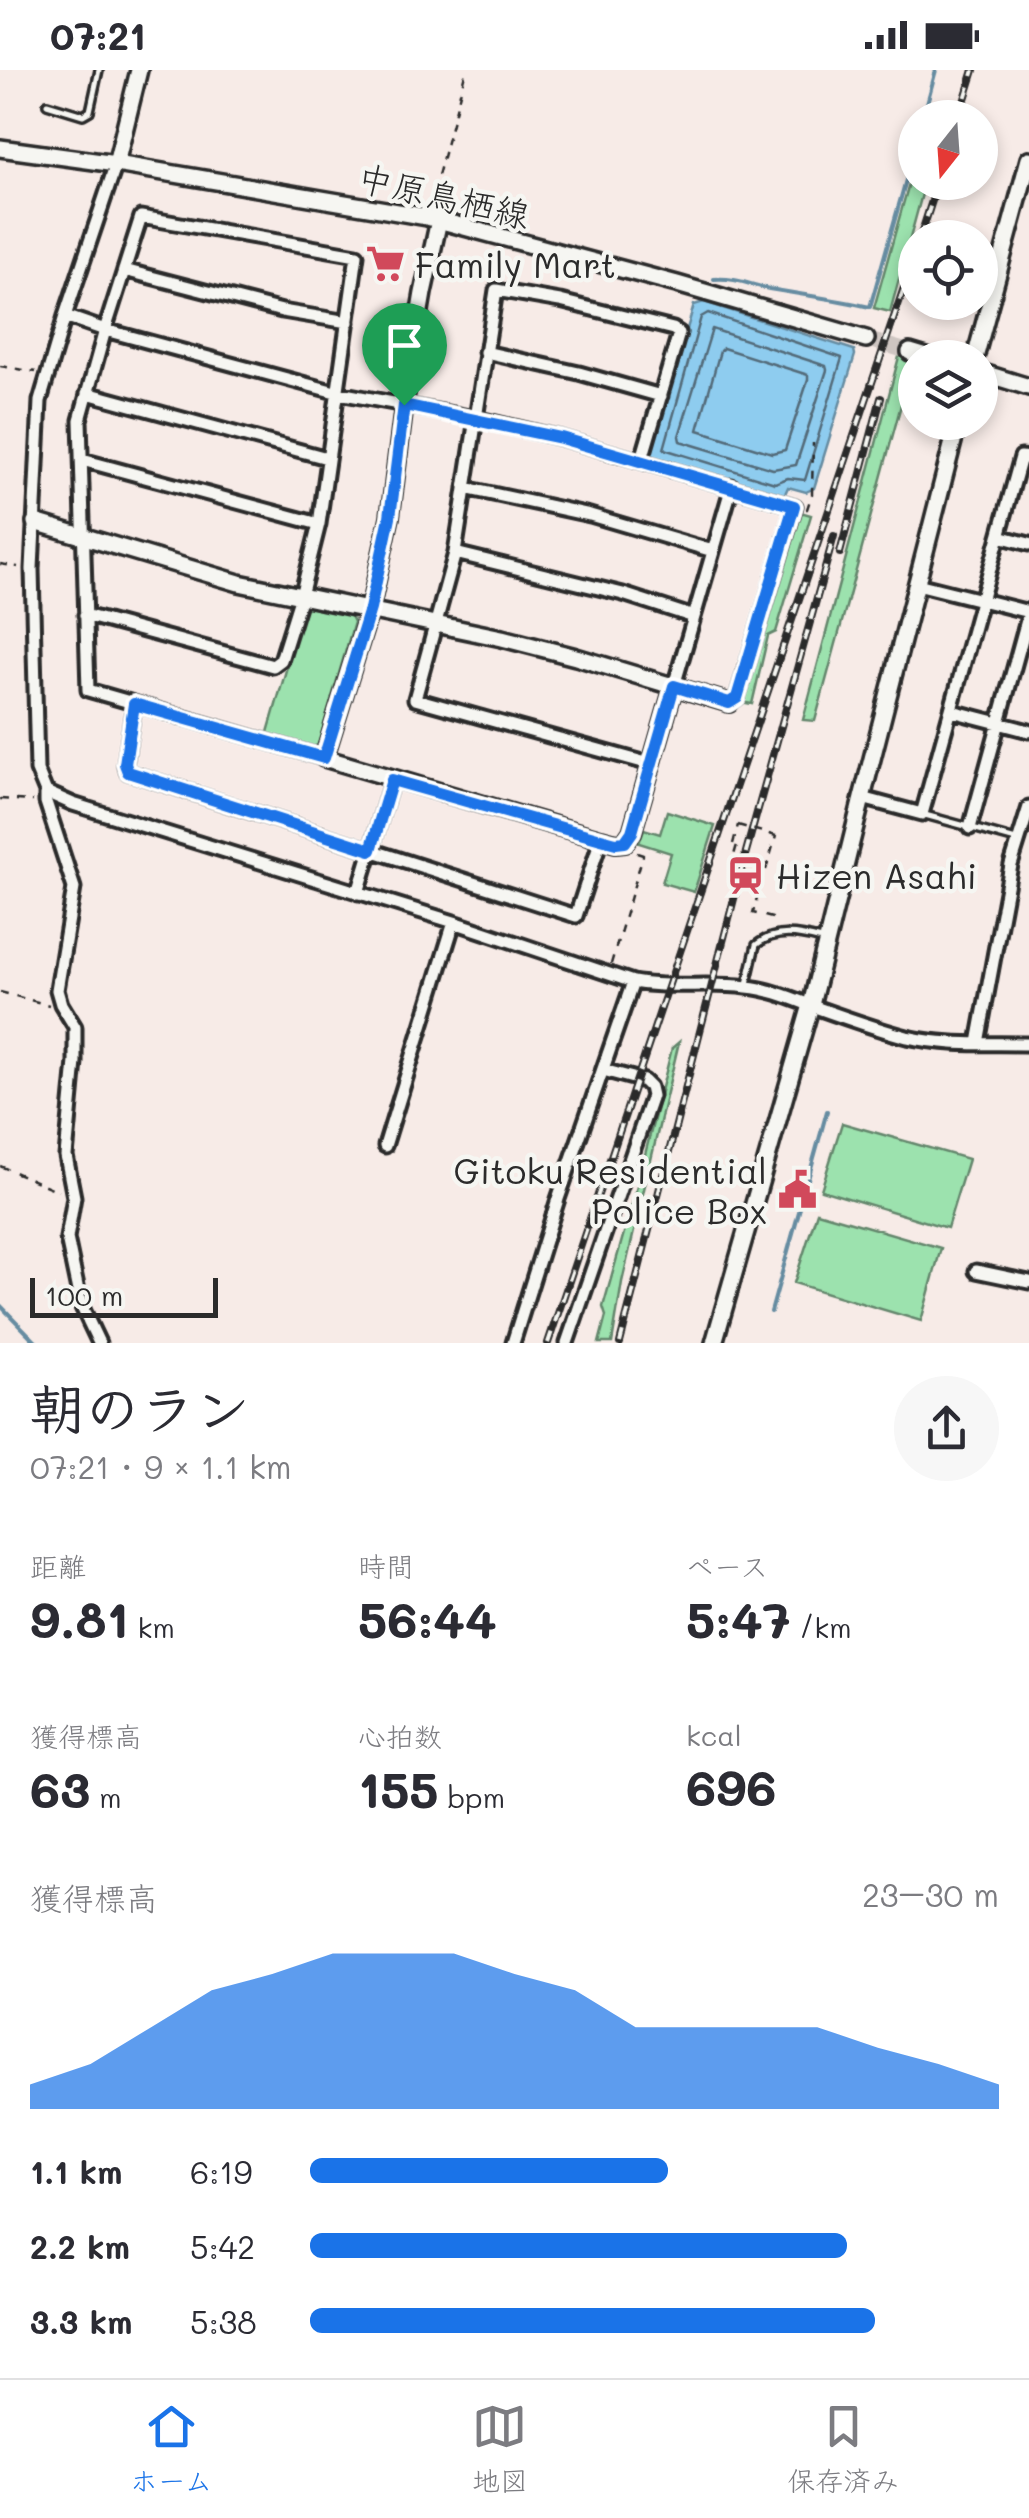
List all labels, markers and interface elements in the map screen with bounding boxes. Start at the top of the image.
text: 07:21 [50,10,146,60]
north arrow [898,100,998,200]
map controls [898,100,998,440]
street label: 中原鳥栖線 [354,153,534,237]
button: locate [898,220,998,320]
place label: Family Mart [415,241,616,287]
supermarket icon: Family Mart [364,243,406,285]
pin [362,303,447,406]
icon: arrive [377,318,432,373]
button: layers [898,340,998,440]
place label: Hizen Asahi [776,852,977,898]
station icon: Hizen Asahi [725,854,767,896]
place label: Gitoku Residential Police Box [454,1147,767,1233]
public building icon: Gitoku Residential Police Box [776,1169,818,1211]
scale bar [30,1273,218,1318]
text: 100 m [45,1277,123,1313]
text: 朝のラン [30,1371,250,1443]
button: share [894,1376,999,1481]
text: 07:21 · 9 × 1.1 km [30,1445,292,1487]
text: 距離 [30,1548,86,1584]
text: 時間 [358,1548,414,1584]
text: ペース [686,1548,768,1584]
text: 9.81 [30,1585,129,1651]
text: 56:44 [358,1585,497,1651]
text: 5:47 [686,1585,791,1651]
text: km [129,1609,175,1645]
text: /km [791,1609,851,1645]
text: kcal [686,1717,742,1753]
text: 獲得標高 [30,1718,142,1754]
text: 心拍数 [358,1718,442,1754]
text: 696 [686,1753,777,1819]
text: 63 [30,1755,90,1821]
text: 155 [358,1755,439,1821]
text: m [90,1779,122,1815]
text: bpm [439,1779,505,1815]
text: 23–30 m [862,1873,999,1915]
text: 獲得標高 [30,1876,158,1918]
text: 1.1 km [30,2150,122,2192]
text: 6:19 [190,2150,252,2192]
text: 2.2 km [30,2225,130,2267]
text: 5:42 [190,2225,255,2267]
text: 3.3 km [30,2300,132,2342]
text: 5:38 [190,2300,257,2342]
tab: ホーム [130,2399,213,2499]
tab: 地図 [472,2399,528,2499]
tab: 保存済み [787,2399,899,2499]

